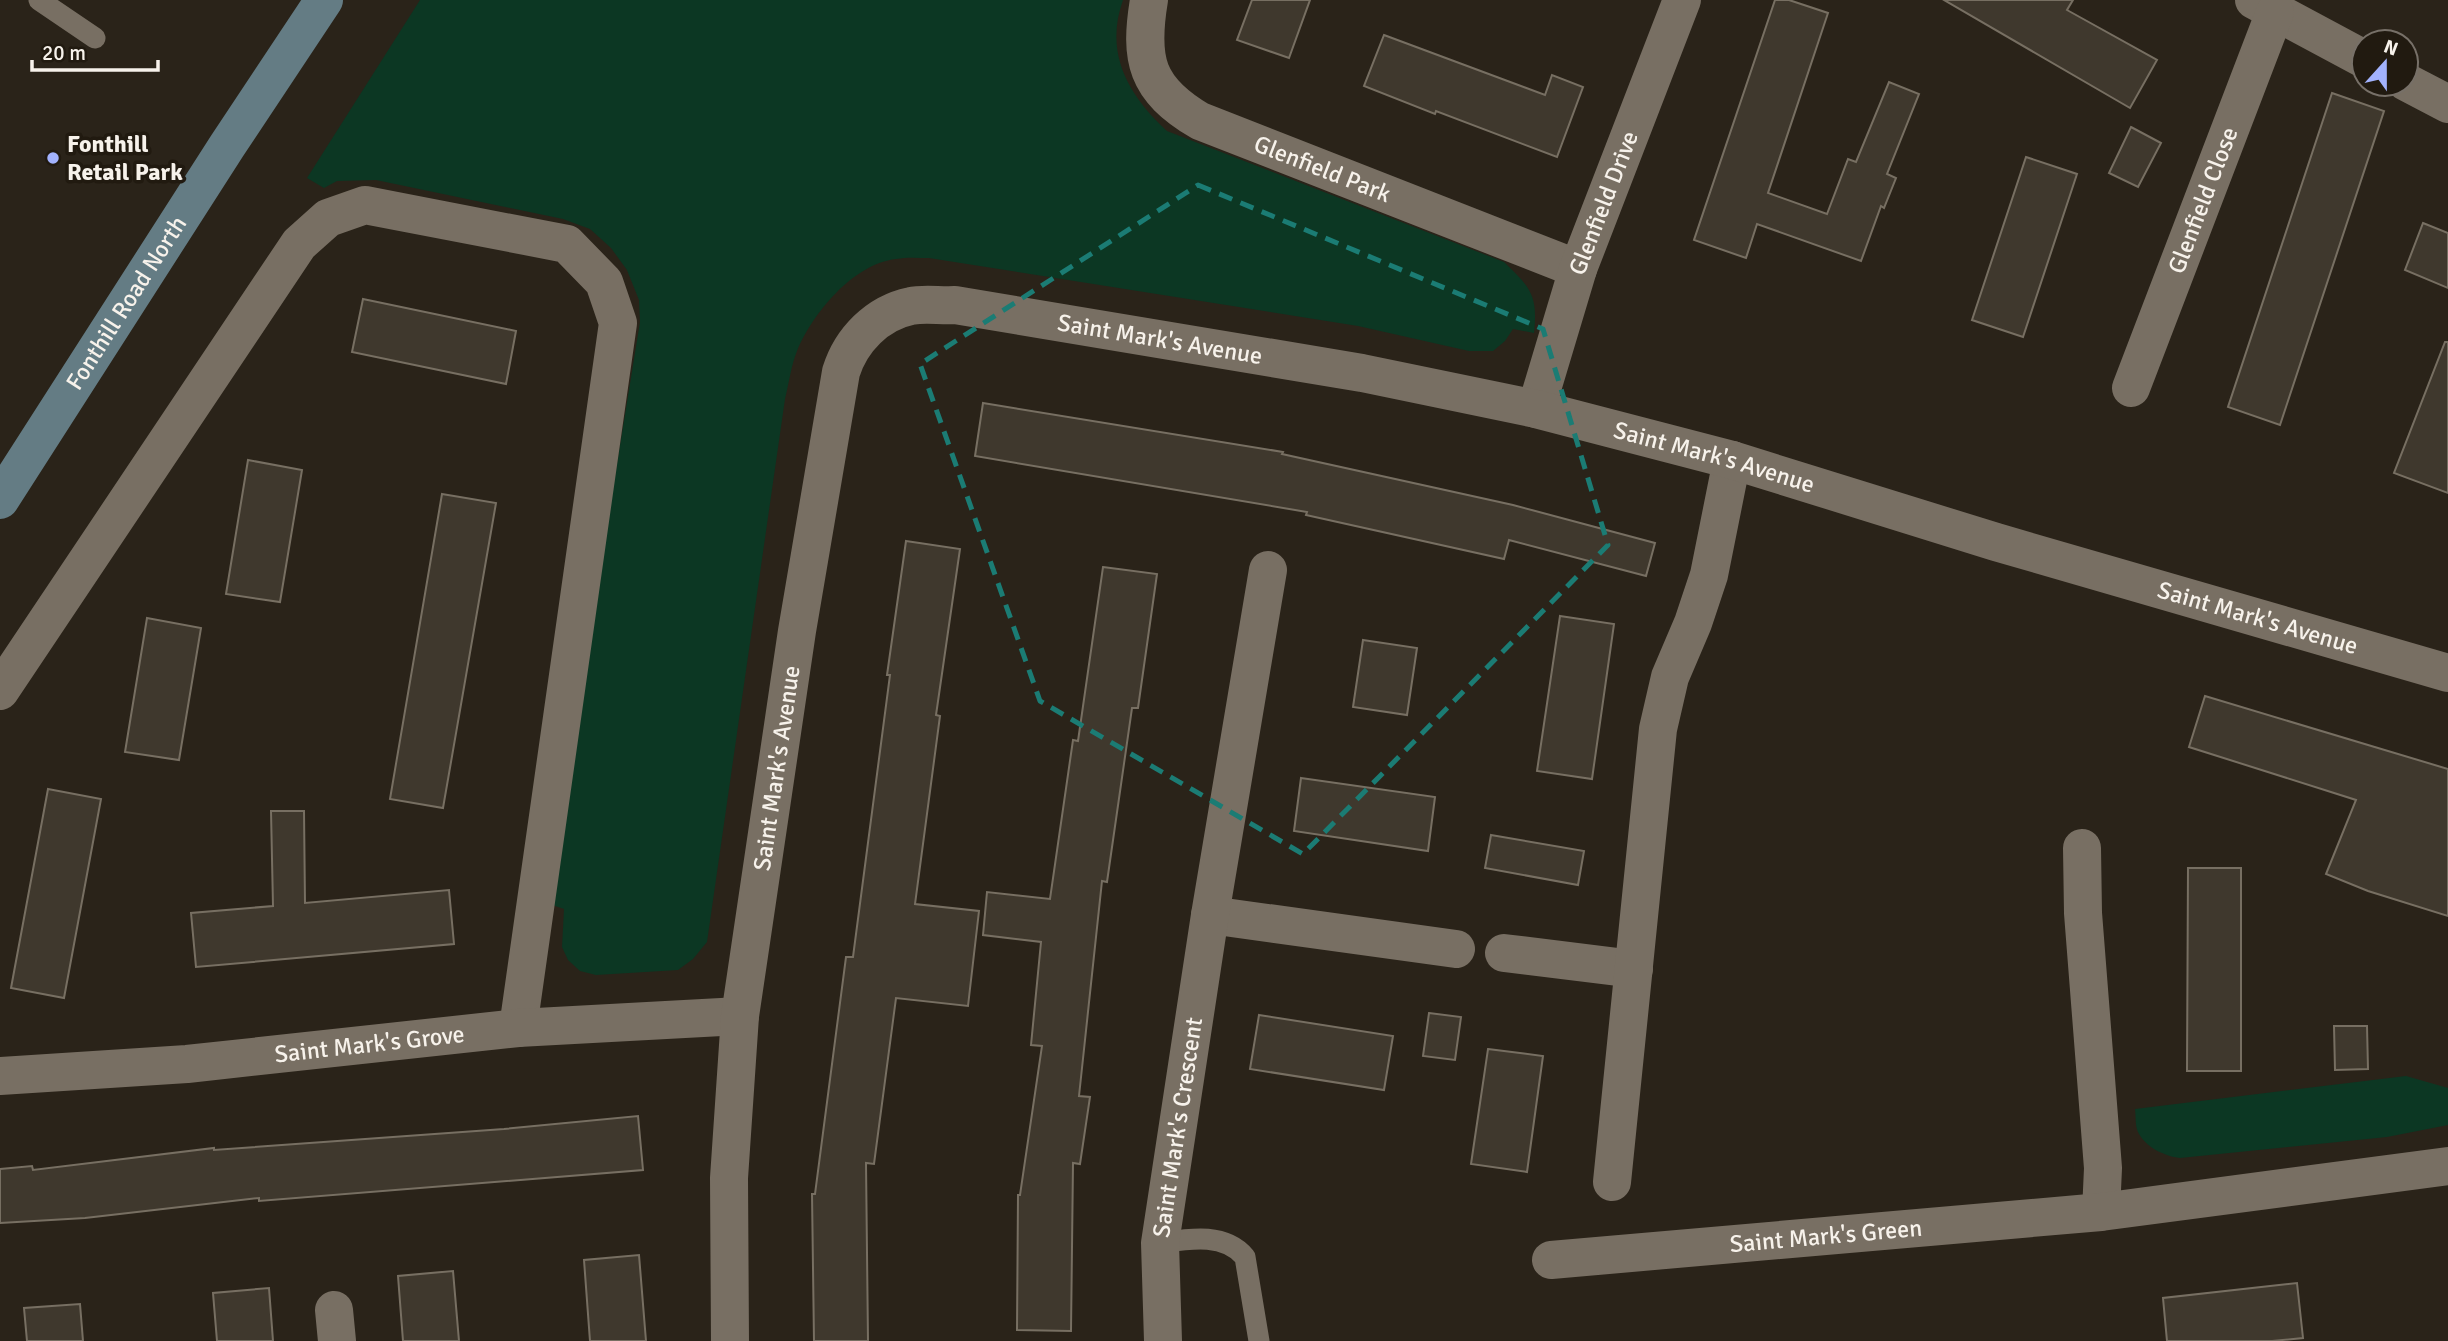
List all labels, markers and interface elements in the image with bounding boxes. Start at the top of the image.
scale bar [32,28,158,72]
north arrow [2350,28,2420,98]
text: N [2380,34,2401,62]
text: 20 m [42,40,86,66]
street label: Glenfield Close [2161,123,2245,278]
street label: Glenfield Drive [1562,127,1645,279]
place label: Fonthill Retail Park [67,129,183,187]
street label: Glenfield Park [1250,129,1395,209]
marker: Fonthill Retail Park [45,150,61,166]
street label: Fonthill Road North [59,210,193,396]
street label: Saint Mark's Avenue [1055,307,1265,371]
street label: Saint Mark's Avenue [1611,415,1818,500]
street label: Saint Mark's Avenue [2154,575,2361,661]
street label: Saint Mark's Avenue [747,663,807,873]
street label: Saint Mark's Crescent [1146,1015,1209,1239]
street label: Saint Mark's Grove [273,1019,466,1069]
street label: Saint Mark's Green [1729,1213,1923,1259]

